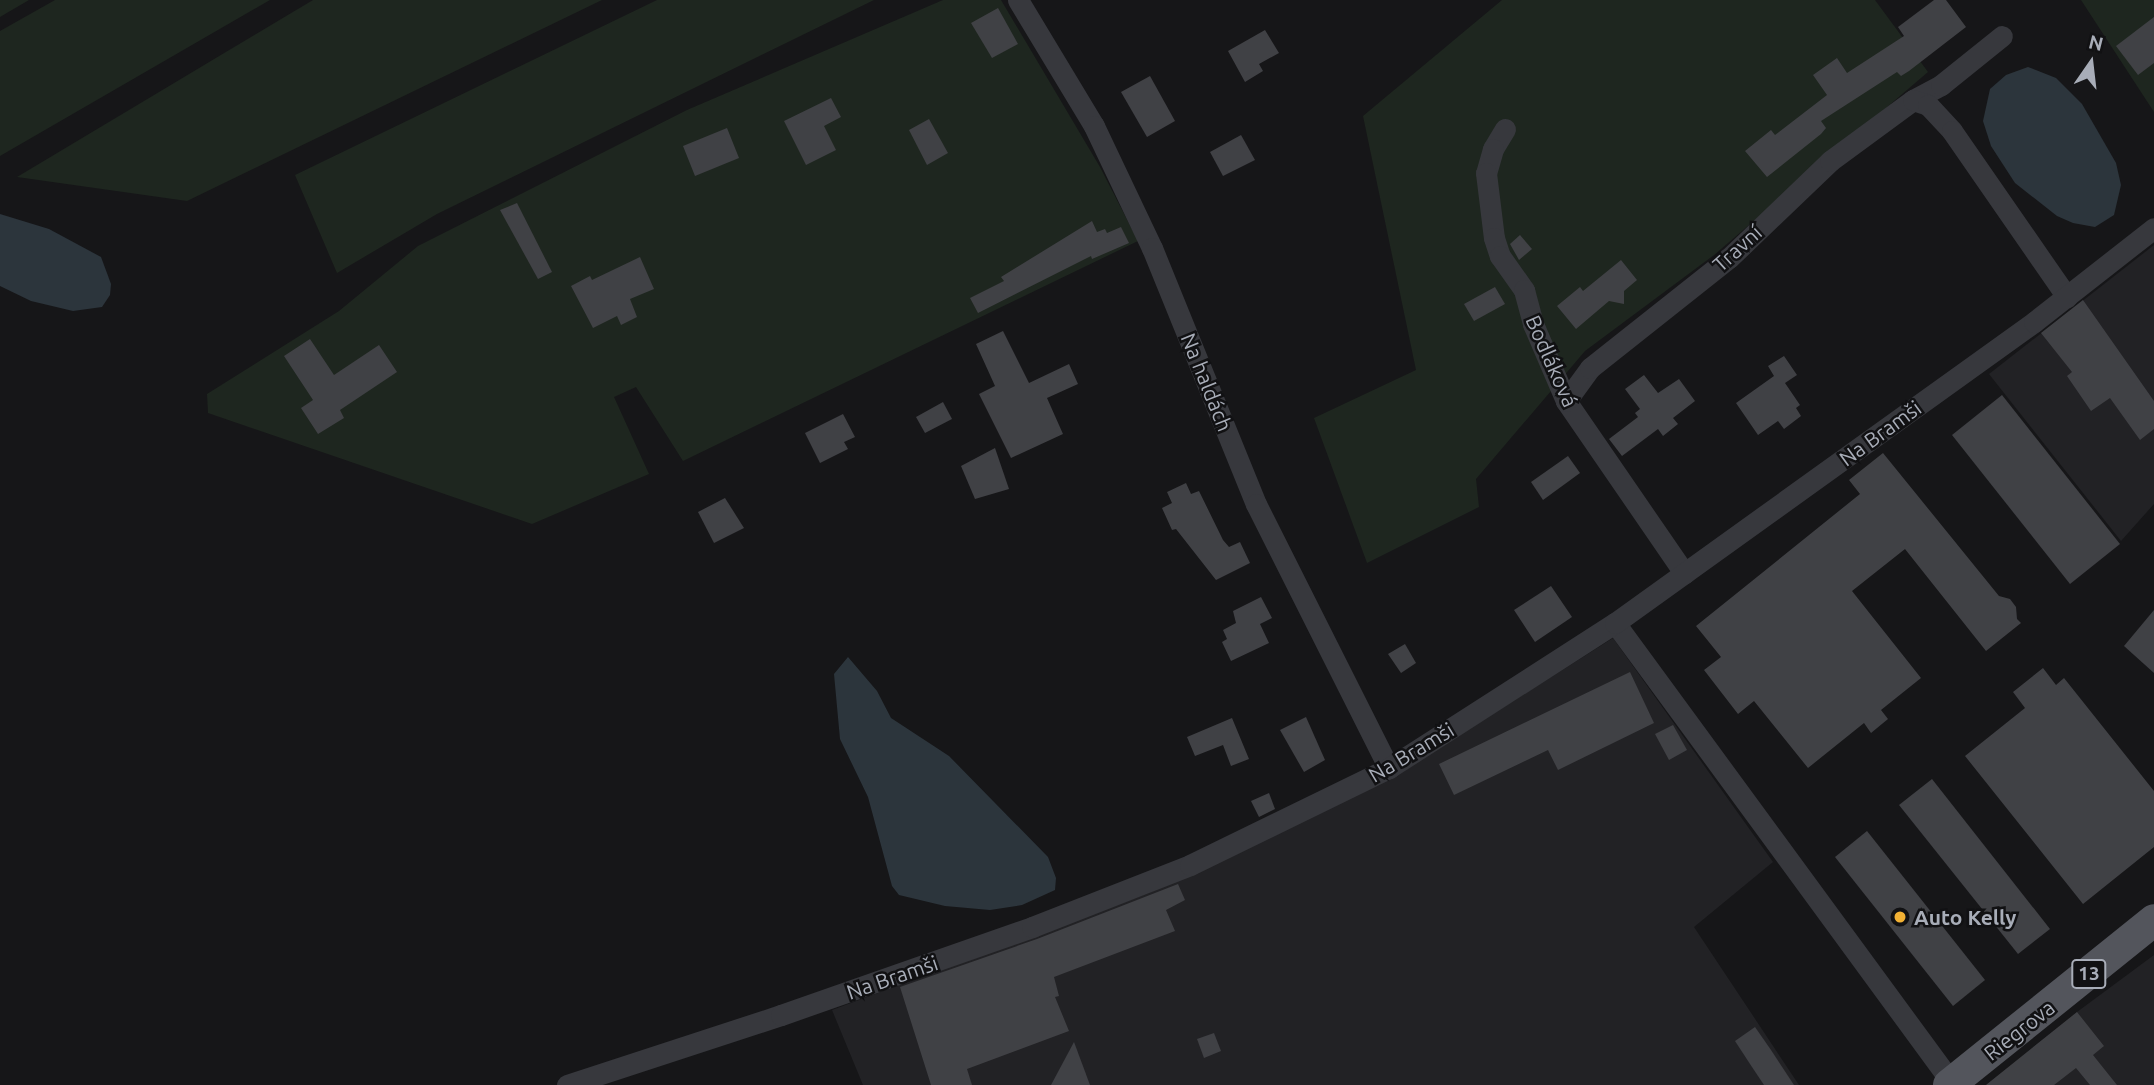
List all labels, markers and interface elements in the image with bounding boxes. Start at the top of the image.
north arrow [2056,28,2126,98]
text: N [2087,30,2106,55]
street label: Travní [1707,220,1767,276]
street label: Bodláková [1521,311,1583,411]
street label: Na haldách [1176,329,1238,435]
street label: Na Bramši [1834,395,1926,471]
street label: Na Bramši [1364,717,1458,787]
place label: Auto Kelly [1914,904,2016,930]
marker: Auto Kelly [1892,909,1908,925]
street label: Na Bramši [843,950,941,1004]
road number: 13 [2070,958,2108,990]
street label: Riegrova [1979,994,2059,1066]

